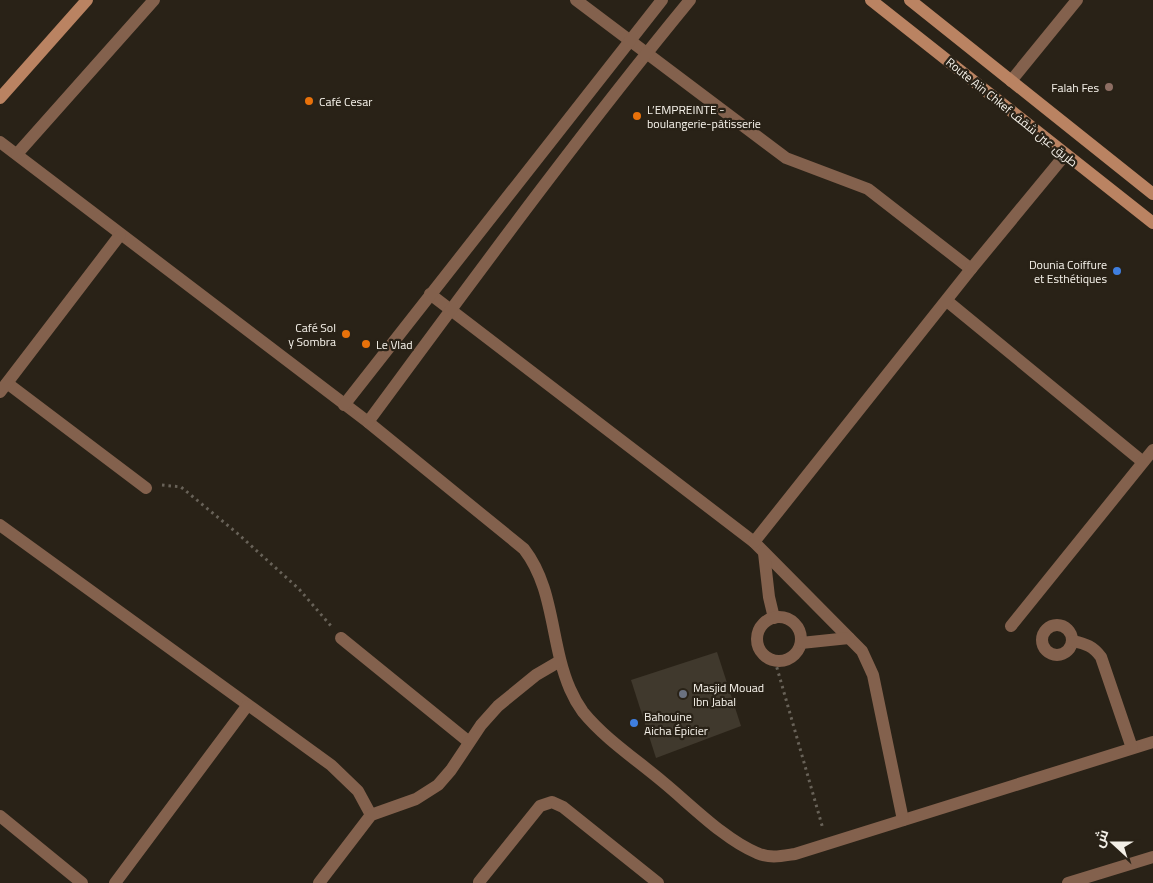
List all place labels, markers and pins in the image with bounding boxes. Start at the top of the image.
place label: Falah Fes [1051,76,1099,99]
marker: Falah Fes [1103,81,1115,93]
place label: Café Cesar [319,90,372,113]
marker: Café Cesar [303,95,315,107]
place label: L’EMPREINTE - boulangerie-pâtisserie [647,98,761,135]
marker: L’EMPREINTE - boulangerie-pâtisserie [631,110,643,122]
place label: Dounia Coiffure et Esthétiques [1029,253,1107,290]
marker: Dounia Coiffure et Esthétiques [1111,265,1123,277]
place label: Café Sol y Sombra [288,316,336,353]
marker: Café Sol y Sombra [340,328,352,340]
place label: Le Vlad [376,333,413,356]
marker: Le Vlad [360,338,372,350]
place label: Masjid Mouad Ibn Jabal [693,676,764,713]
marker: Masjid Mouad Ibn Jabal [677,688,689,700]
place label: Bahouine Aicha Épicier [644,705,708,742]
marker: Bahouine Aicha Épicier [628,717,640,729]

